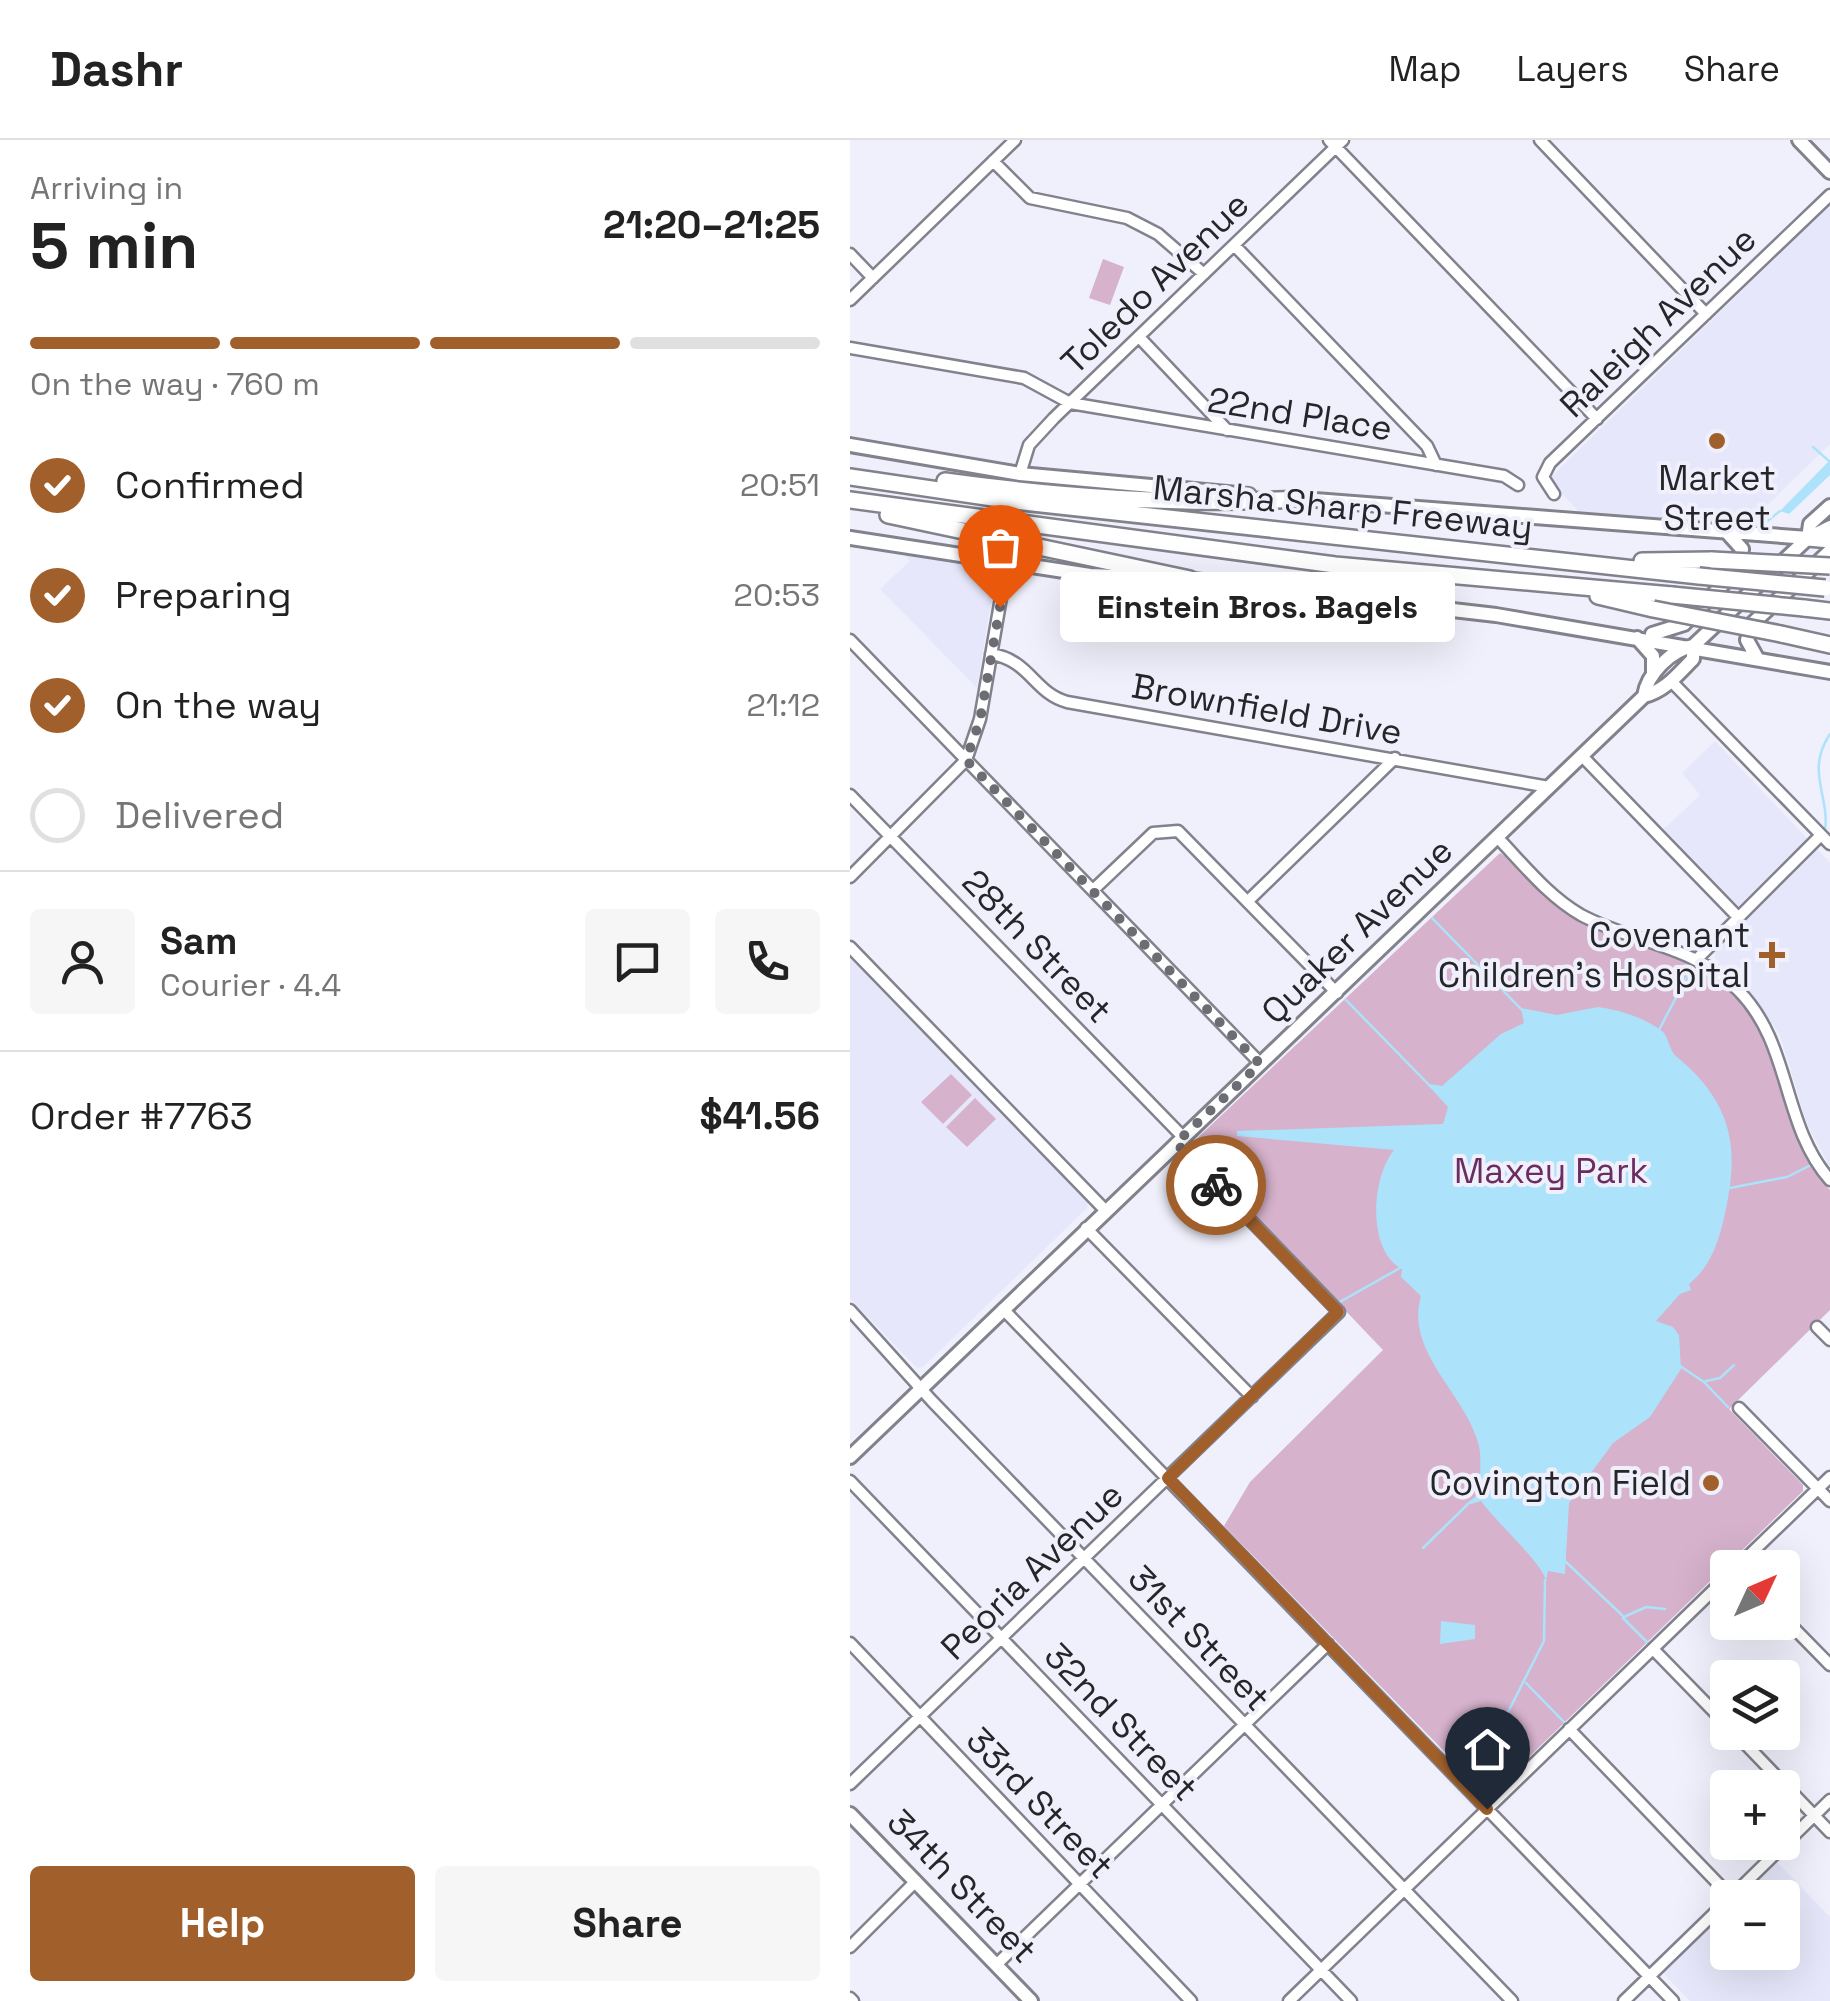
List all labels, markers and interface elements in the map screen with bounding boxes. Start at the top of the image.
text: Dashr [50,39,183,100]
text: Map [1388,47,1461,91]
text: Layers [1516,47,1629,91]
text: Share [1684,47,1780,91]
text: Arriving in [30,168,183,208]
street label: Toledo Avenue [1052,182,1258,384]
text: 21:20–21:25 [603,201,820,249]
text: 5 min [30,204,198,287]
street label: Raleigh Avenue [1551,217,1765,427]
text: On the way · 760 m [30,364,320,404]
street label: 22nd Place [1205,378,1395,450]
marker: Market Street [1706,430,1728,452]
place label: Market Street [1658,456,1776,540]
icon: check [30,458,85,513]
text: Confirmed [115,461,305,509]
text: 20:51 [740,465,820,505]
street label: Marsha Sharp Freeway [1151,465,1535,549]
pin [958,505,1043,608]
icon: bag [973,520,1028,575]
icon: check [30,568,85,623]
text: Preparing [115,571,292,619]
callout: Einstein Bros. Bagels [1060,572,1455,642]
text: 20:53 [734,575,820,615]
text: Einstein Bros. Bagels [1097,587,1418,627]
street label: Brownfield Drive [1128,664,1406,754]
icon: check [30,678,85,733]
text: On the way [115,681,321,729]
text: 21:12 [747,685,820,725]
text: Delivered [115,791,284,839]
street label: Quaker Avenue [1252,829,1462,1033]
street label: 28th Street [953,860,1121,1032]
button: person [30,909,135,1014]
button: chat [585,909,690,1014]
button: phone [715,909,820,1014]
place label: Covenant Children’s Hospital [1438,913,1750,997]
text: Sam [160,917,237,965]
marker: Covenant Children’s Hospital [1759,942,1785,968]
text: Courier · 4.4 [160,965,341,1005]
text: Order #7763 [30,1092,253,1140]
text: $41.56 [699,1092,820,1140]
courier [1166,1135,1266,1235]
park label: Maxey Park [1454,1149,1648,1193]
icon: bike [1189,1158,1244,1213]
place label: Covington Field [1429,1461,1691,1505]
marker: Covington Field [1700,1472,1722,1494]
street label: Peoria Avenue [932,1473,1132,1669]
north arrow [1710,1550,1800,1640]
map controls [1710,1550,1800,1970]
street label: 31st Street [1119,1556,1279,1720]
street label: 32nd Street [1035,1634,1207,1810]
button: layers [1710,1660,1800,1750]
pin [1445,1707,1530,1810]
street label: 33rd Street [957,1718,1123,1888]
icon: home [1460,1722,1515,1777]
button: + [1710,1770,1800,1860]
street label: 34th Street [878,1800,1046,1972]
button: Help [30,1866,415,1981]
button: Share [435,1866,820,1981]
button: − [1710,1880,1800,1970]

